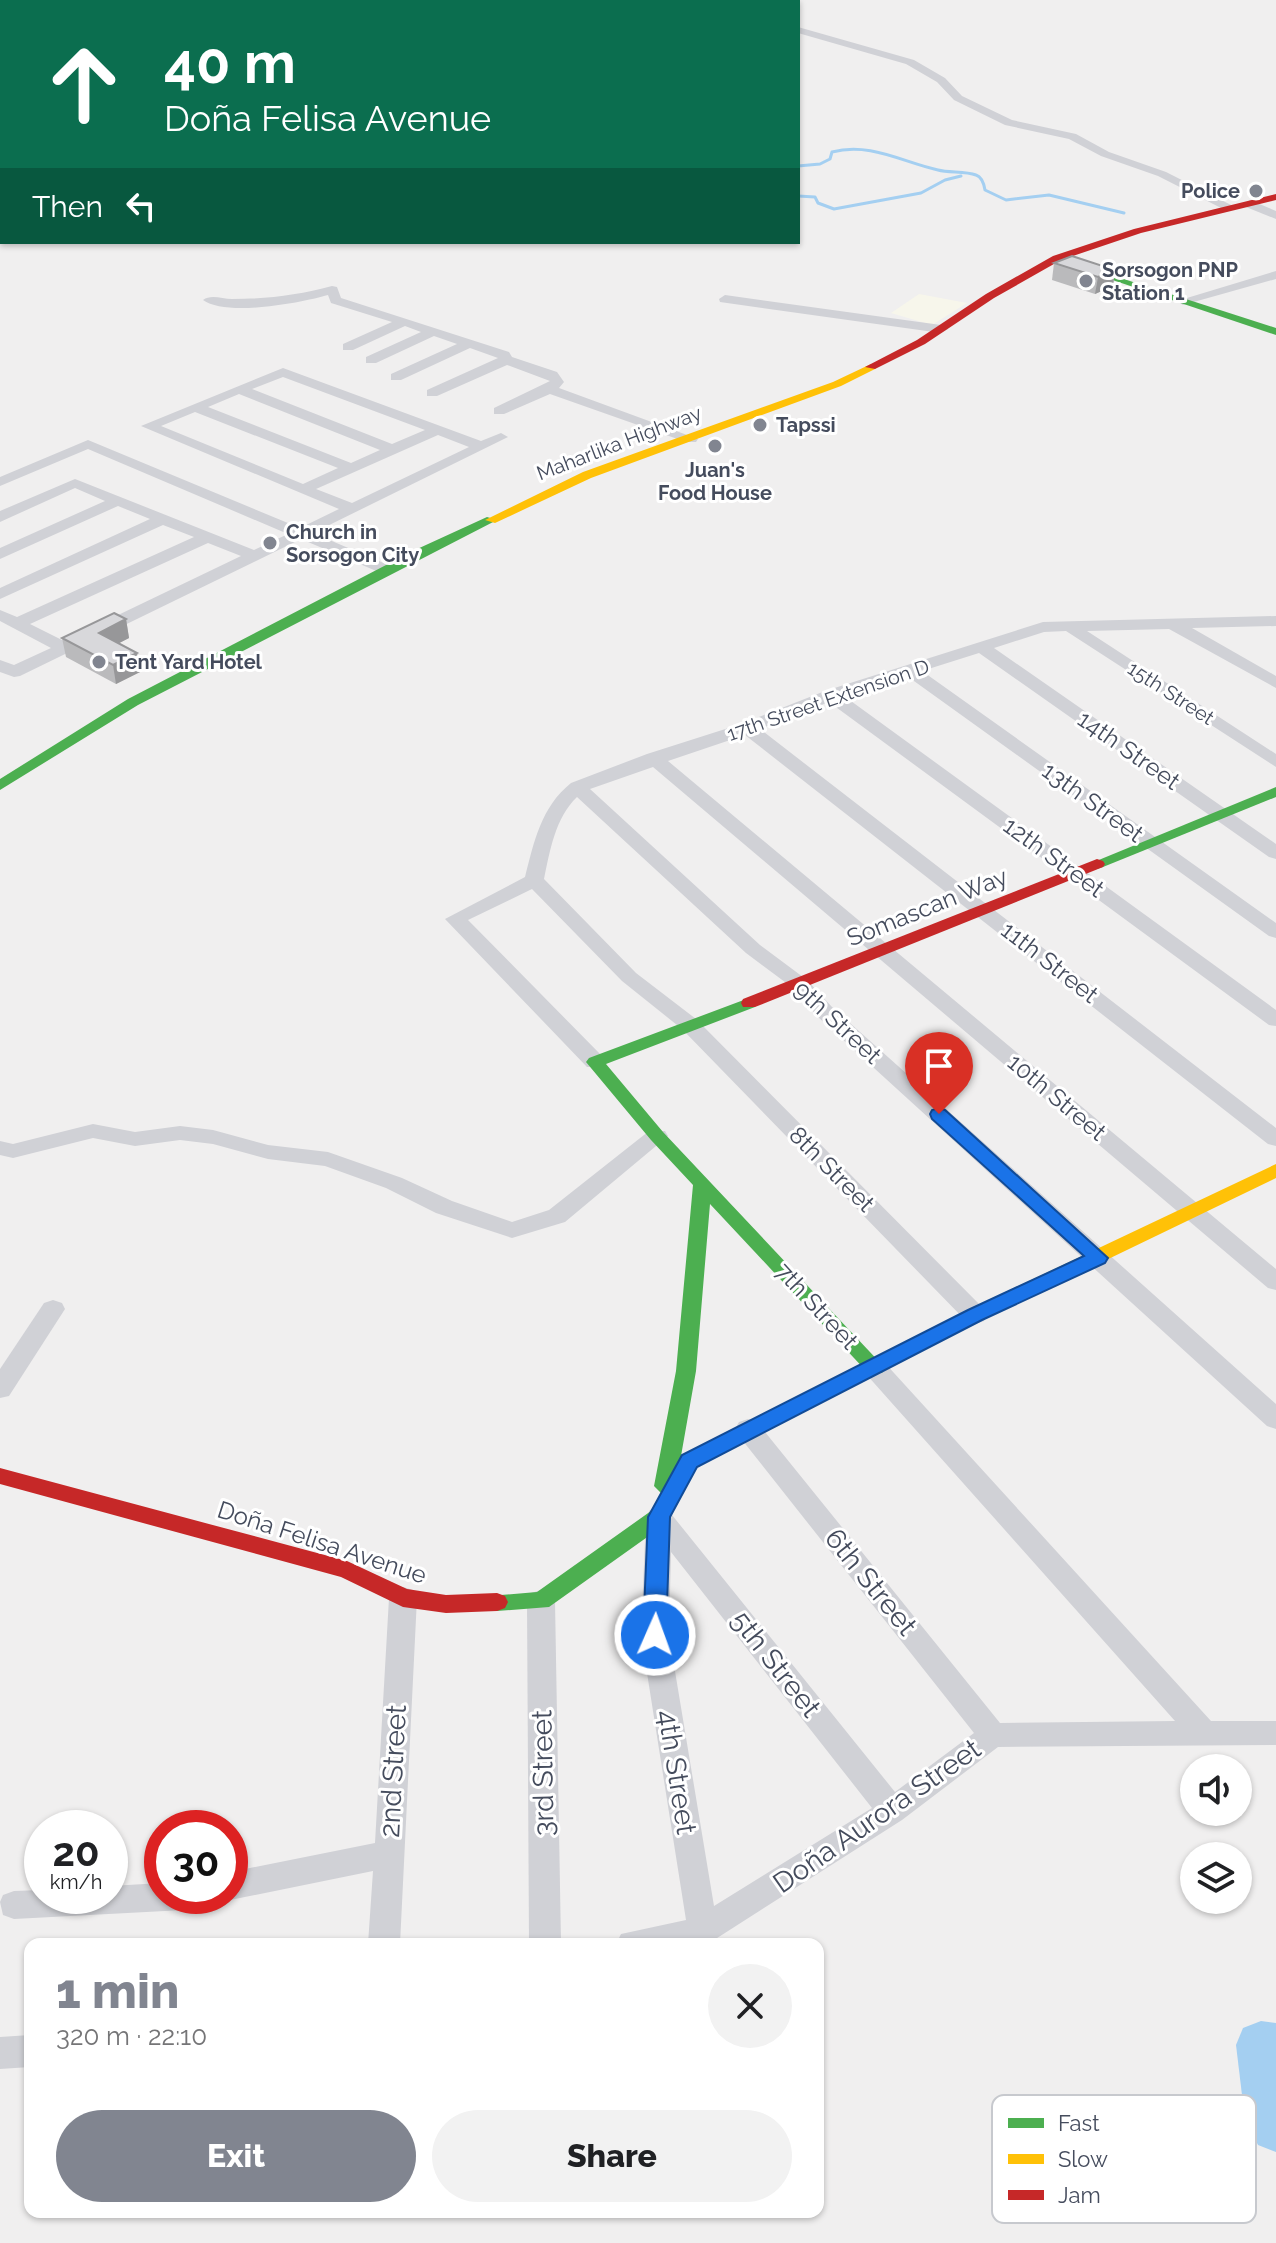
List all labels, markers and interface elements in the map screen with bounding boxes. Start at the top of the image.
text: 40 m [164,30,296,96]
icon: ahead [32,32,136,136]
text: Doña Felisa Avenue [164,97,491,139]
place label: Police [1181,179,1240,203]
marker: Police [1247,182,1265,200]
icon: left [119,184,163,228]
text: Then [32,189,103,224]
place label: Sorsogon PNP Station 1 [1102,258,1239,305]
marker: Sorsogon PNP Station 1 [1077,272,1095,290]
street label: Maharlika Highway [533,400,705,485]
place label: Tapssi [776,413,836,437]
marker: Tapssi [751,416,769,434]
marker: Juan's Food House [706,437,724,455]
place label: Juan's Food House [658,458,772,505]
place label: Church in Sorsogon City [286,520,419,567]
marker: Church in Sorsogon City [261,534,279,552]
place label: Tent Yard Hotel [115,650,263,674]
marker: Tent Yard Hotel [90,653,108,671]
street label: 17th Street Extension D [724,654,932,746]
street label: 15th Street [1123,656,1219,730]
street label: 14th Street [1072,704,1186,796]
street label: 13th Street [1037,756,1149,848]
street label: 12th Street [998,811,1110,903]
street label: Somascan Way [842,862,1012,952]
street label: 11th Street [996,915,1104,1009]
street label: 9th Street [788,974,888,1070]
pin [905,1032,973,1114]
icon: arrive [917,1044,961,1088]
street label: 10th Street [1002,1047,1112,1147]
street label: 8th Street [783,1120,881,1218]
street label: 7th Street [770,1257,864,1355]
street label: Doña Felisa Avenue [214,1495,430,1589]
street label: 6th Street [818,1522,924,1642]
position arrow [613,1593,697,1677]
street label: 5th Street [724,1604,828,1724]
street label: 2nd Street [373,1703,413,1838]
street label: 4th Street [651,1707,703,1837]
street label: 3rd Street [525,1709,561,1837]
street label: Doña Aurora Street [767,1732,988,1900]
map controls [1180,1754,1252,1914]
button: sound [1180,1754,1252,1826]
speed limit sign: 30 [144,1810,248,1914]
text: 20 [52,1828,100,1875]
button: layers [1180,1842,1252,1914]
text: km/h [50,1870,102,1894]
text: 1 min [56,1963,179,2019]
button: close [708,1964,792,2048]
text: 320 m · 22:10 [56,2021,207,2051]
legend [992,2095,1256,2223]
button: Exit [56,2110,416,2202]
button: Share [432,2110,792,2202]
text: Fast [1058,2110,1100,2136]
text: Slow [1058,2146,1108,2172]
text: Jam [1058,2182,1101,2208]

